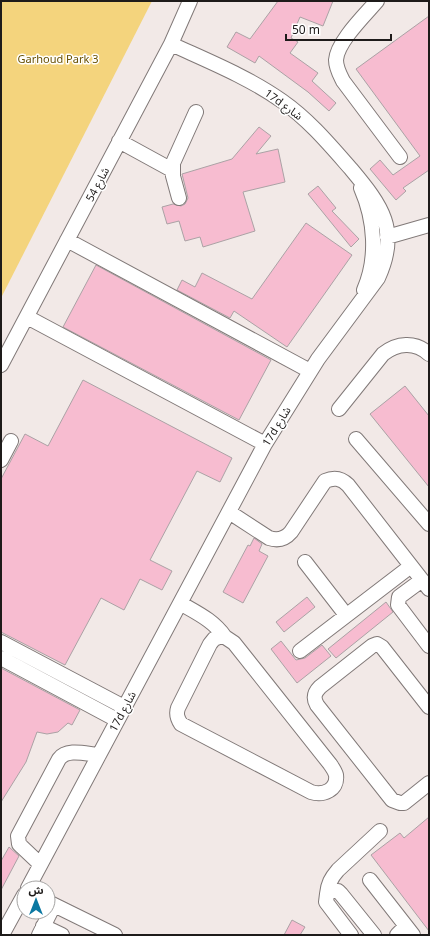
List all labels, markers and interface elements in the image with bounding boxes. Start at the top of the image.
scale bar [286,16,391,42]
text: 50 m [292,21,320,38]
park label: Garhoud Park 3 [18,51,99,66]
street label: 17d شارع [261,85,306,124]
street label: شارع 54 [82,164,113,204]
street label: 17d شارع [258,403,295,449]
street label: 17d شارع [105,688,140,734]
north arrow [16,880,56,920]
text: ش [28,882,44,897]

